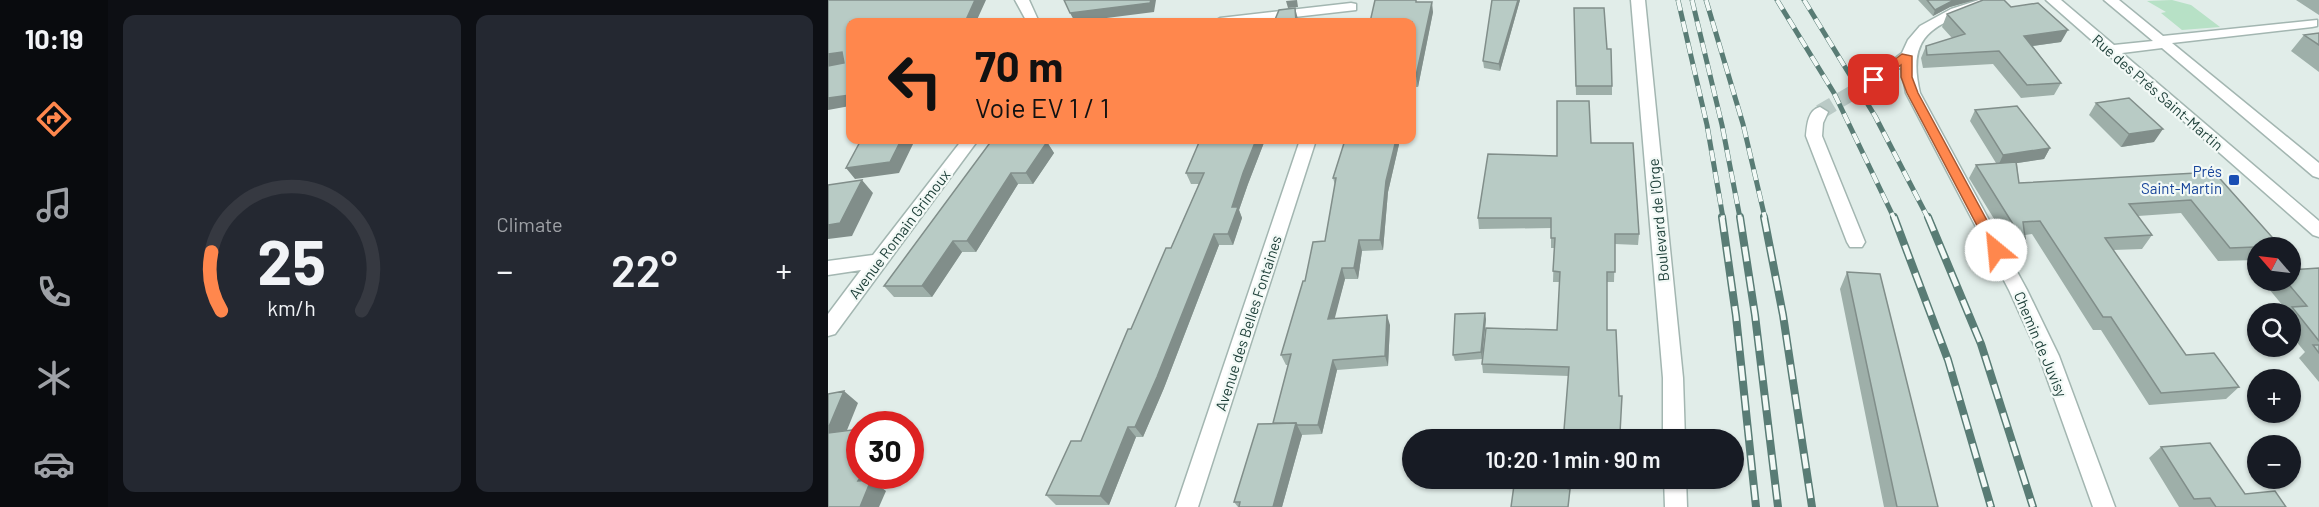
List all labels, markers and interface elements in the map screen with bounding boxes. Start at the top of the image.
text: 10:19 [25,22,83,54]
street label: Rue des Prés Saint-Martin [2089,30,2227,154]
text: 70 m [975,40,1063,90]
icon: left [876,42,954,120]
pin [1848,54,1899,105]
icon: arrive [1857,63,1890,96]
text: Voie EV 1 / 1 [975,91,1110,123]
icon: directions [33,98,75,140]
street label: Boulevard de l'Orge [1644,158,1672,282]
place label: Prés Saint-Martin [2141,162,2222,197]
street label: Avenue Romain Grimoux [845,166,953,302]
marker: Prés Saint-Martin [2227,173,2241,187]
icon: music [33,184,75,226]
text: Climate [497,212,563,236]
position arrow [1964,218,2028,282]
text: 25 [257,223,326,297]
street label: Avenue des Belles Fontaines [1211,233,1285,413]
north arrow [2247,237,2301,291]
map controls [2247,237,2301,489]
text: 22° [611,242,678,296]
text: − [497,250,513,290]
text: + [775,250,792,290]
icon: phone [33,271,75,313]
street label: Chemin de Juvisy [2011,289,2071,400]
text: km/h [267,295,316,320]
button: search [2247,303,2301,357]
icon: climate [33,357,75,399]
button: + [2247,369,2301,423]
speed limit sign: 30 [846,411,924,489]
button: − [2247,435,2301,489]
icon: car [33,443,75,485]
text: 10:20 · 1 min · 90 m [1486,446,1660,472]

